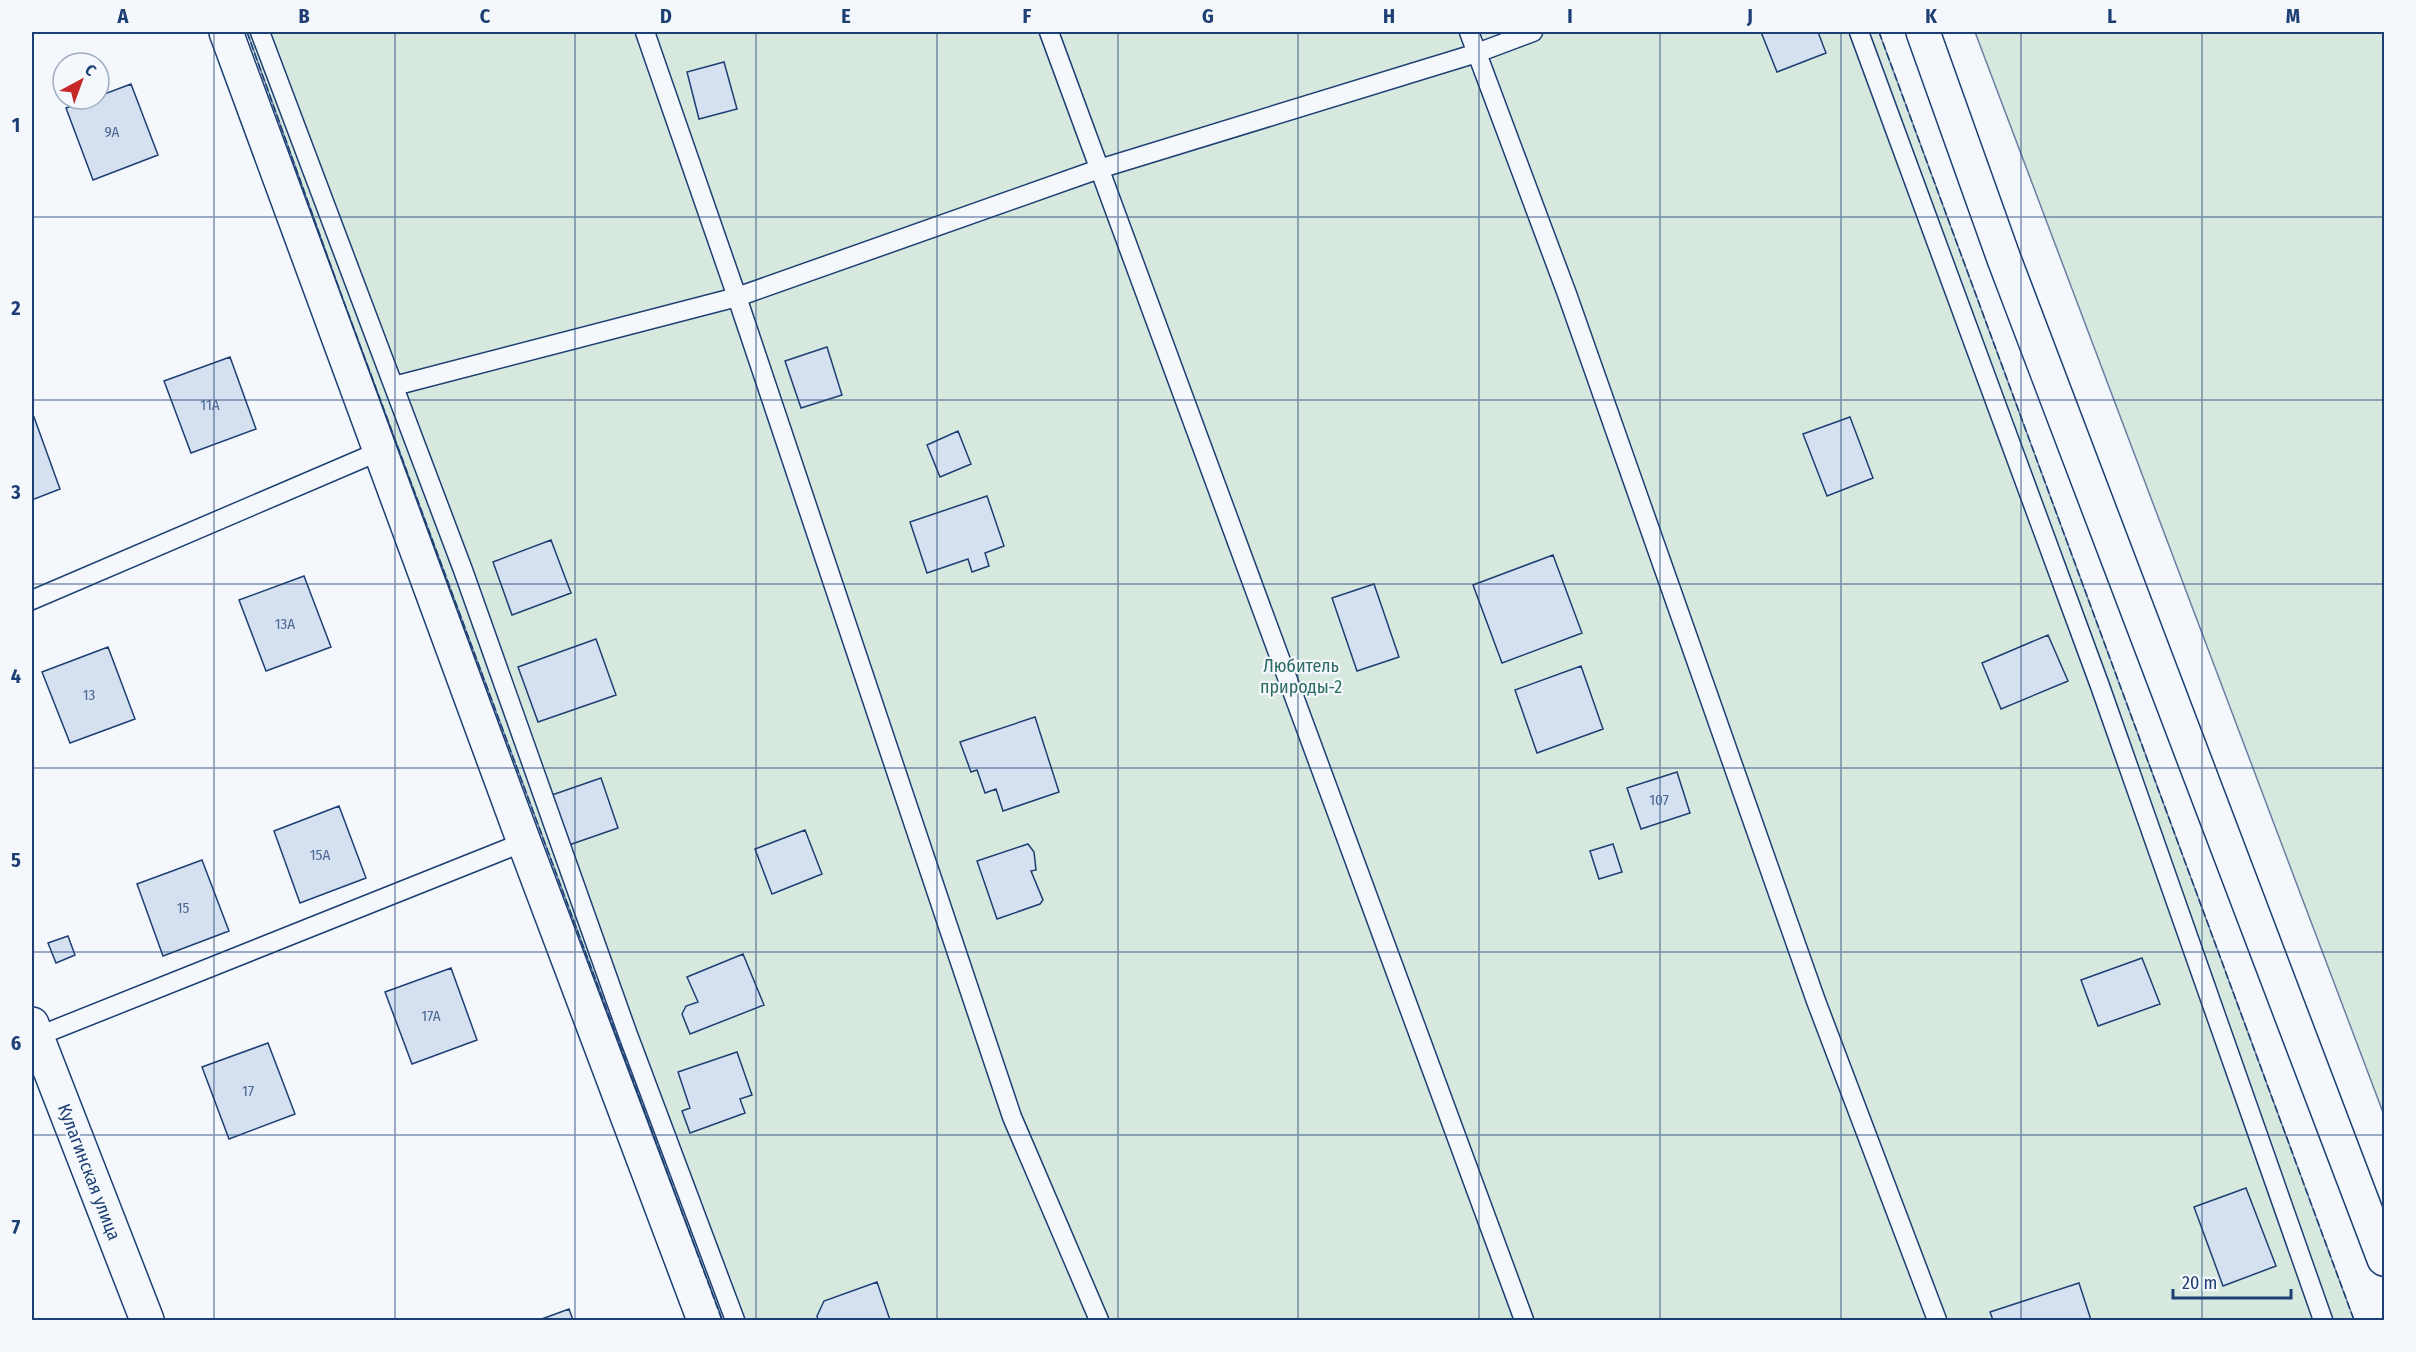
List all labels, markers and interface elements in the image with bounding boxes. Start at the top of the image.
text: A [117,4,130,28]
text: B [298,4,310,28]
text: C [480,4,491,28]
text: D [660,4,672,28]
text: E [841,4,851,28]
text: F [1023,4,1032,28]
text: G [1202,4,1214,28]
text: H [1383,4,1395,28]
text: I [1567,4,1573,28]
text: J [1746,4,1753,28]
text: K [1925,4,1937,28]
text: L [2107,4,2117,28]
text: M [2286,4,2300,28]
north arrow [51,51,111,111]
text: С [81,60,100,80]
text: 1 [12,113,20,137]
house number: 9А [104,123,120,141]
text: 2 [10,296,21,320]
house number: 11А [200,396,220,414]
text: 3 [10,480,21,504]
house number: 13А [275,615,295,633]
park label: Любитель природы-2 [1260,655,1342,698]
text: 4 [11,664,21,688]
house number: 13 [83,686,96,704]
house number: 107 [1649,791,1669,809]
house number: 15А [310,846,330,864]
text: 5 [11,848,21,872]
house number: 15 [177,899,189,917]
house number: 17А [421,1007,441,1025]
text: 6 [11,1031,21,1055]
house number: 17 [242,1082,254,1100]
street label: Кулагинская улица [53,1101,125,1244]
text: 7 [12,1215,21,1239]
scale bar [2173,1262,2292,1300]
text: 20 m [2182,1272,2217,1294]

